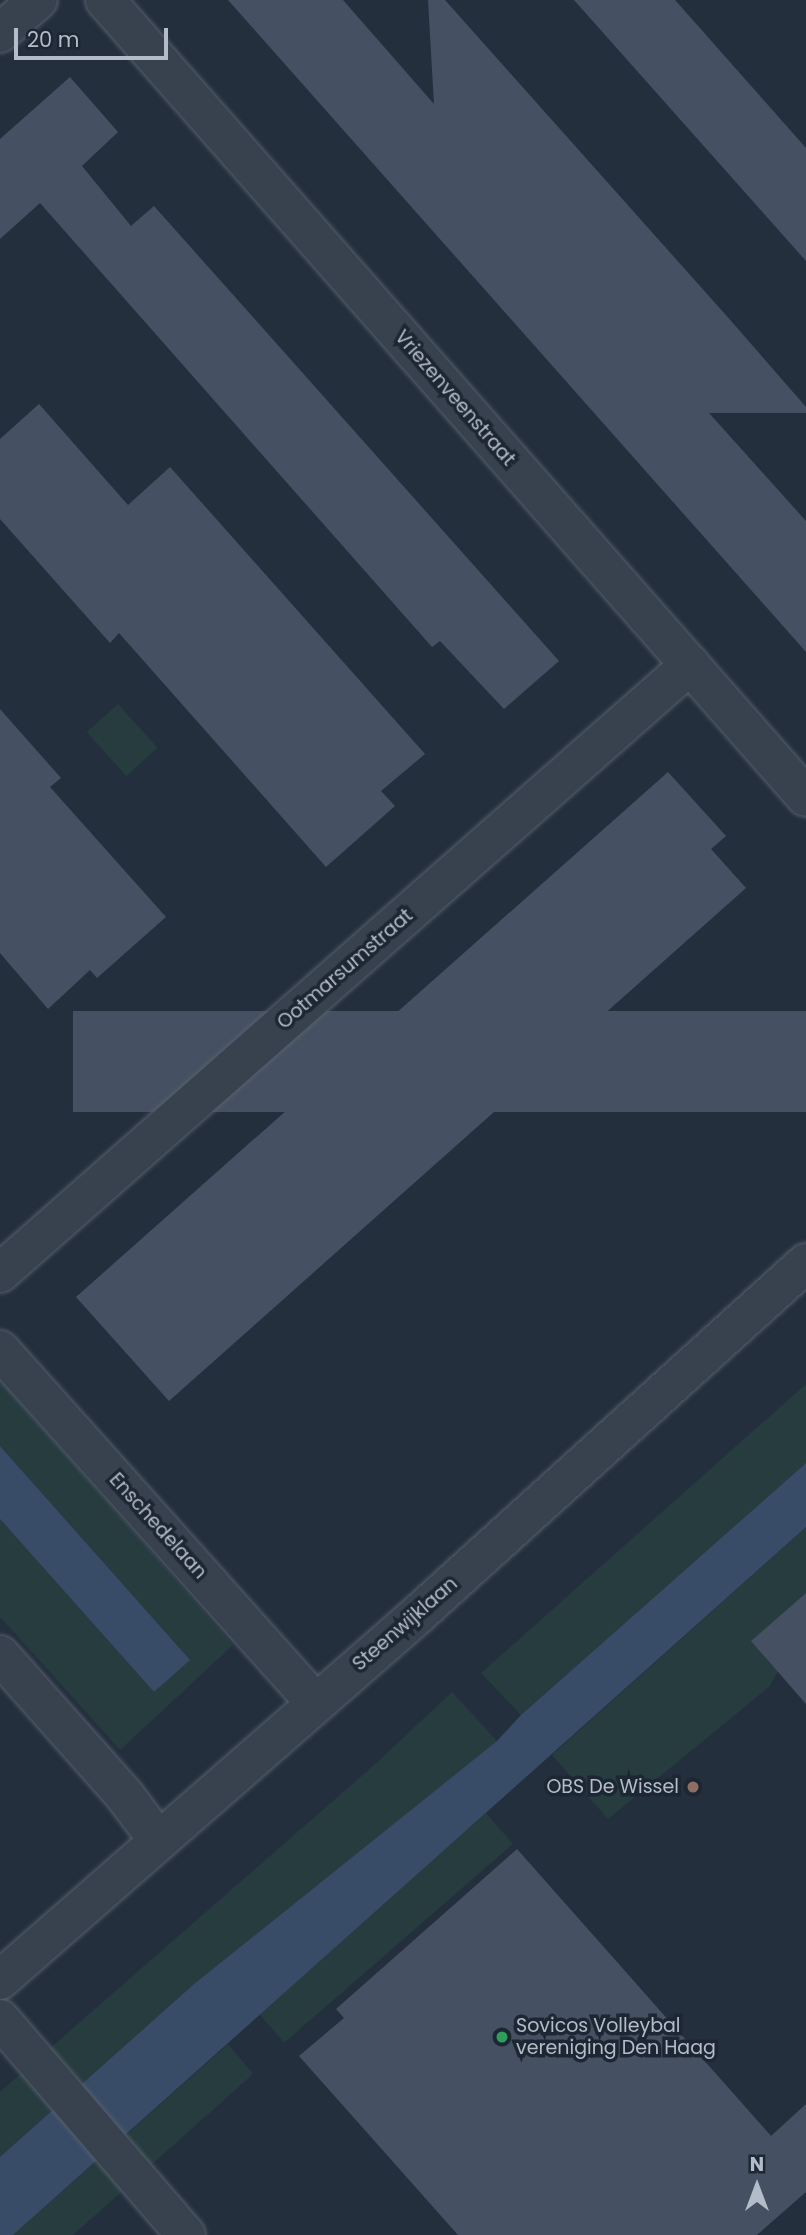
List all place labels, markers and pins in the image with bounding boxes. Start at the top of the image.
place label: OBS De Wissel [546,1776,679,1798]
marker: OBS De Wissel [685,1779,701,1795]
place label: Sovicos Volleybal vereniging Den Haag [516,2015,716,2059]
marker: Sovicos Volleybal vereniging Den Haag [494,2029,510,2045]

